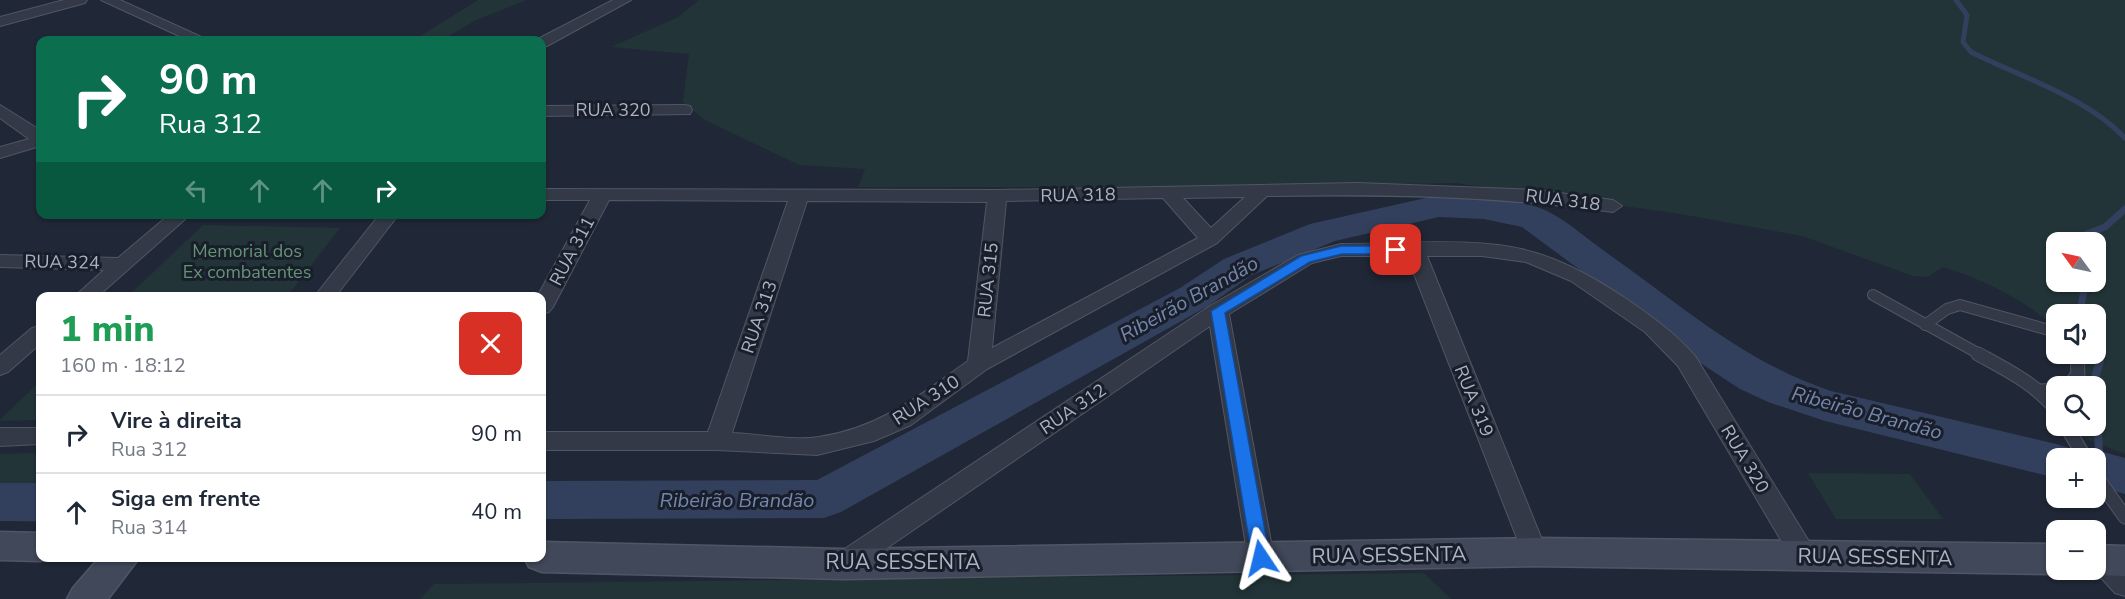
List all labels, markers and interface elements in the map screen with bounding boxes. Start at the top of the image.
text: 90 m [159,52,258,109]
icon: right [60,60,138,138]
street label: RUA 320 [575,98,651,122]
text: Rua 312 [159,106,262,143]
icon: left [180,174,213,207]
icon: ahead [243,174,276,207]
icon: ahead [306,174,339,207]
icon: right [369,174,402,207]
street label: RUA 318 [1040,182,1116,208]
street label: RUA 318 [1524,184,1602,216]
street label: RUA 311 [544,212,600,290]
pin [1370,224,1421,275]
north arrow [2046,232,2106,292]
map controls [2046,232,2106,580]
icon: arrive [1379,233,1412,266]
park label: Memorial dos Ex combatentes [183,239,311,284]
street label: RUA 315 [972,241,1004,319]
street label: RUA 324 [24,249,100,275]
water label: Ribeirão Brandão [1115,250,1263,348]
street label: RUA 313 [735,278,783,356]
button: sound [2046,304,2106,364]
text: 1 min [60,305,155,354]
button: close [459,312,522,375]
text: 160 m · 18:12 [60,352,186,379]
street label: RUA 319 [1449,362,1499,440]
street label: RUA 310 [888,369,964,431]
button: search [2046,376,2106,436]
street label: RUA 312 [1035,378,1111,440]
water label: Ribeirão Brandão [1789,380,1945,446]
text: Vire à direita [111,406,242,436]
icon: right [60,418,93,451]
text: 90 m [471,419,522,449]
street label: RUA 320 [1715,421,1775,497]
text: Rua 312 [111,436,187,463]
button: + [2046,448,2106,508]
text: Siga em frente [111,484,260,514]
water label: Ribeirão Brandão [660,487,814,514]
icon: ahead [60,496,93,529]
text: 40 m [471,497,522,527]
text: Rua 314 [111,514,187,541]
button: − [2046,520,2106,580]
position arrow [1229,526,1293,590]
street label: RUA SESSENTA [1311,540,1467,570]
street label: RUA SESSENTA [1797,542,1953,572]
street label: RUA SESSENTA [826,548,980,576]

